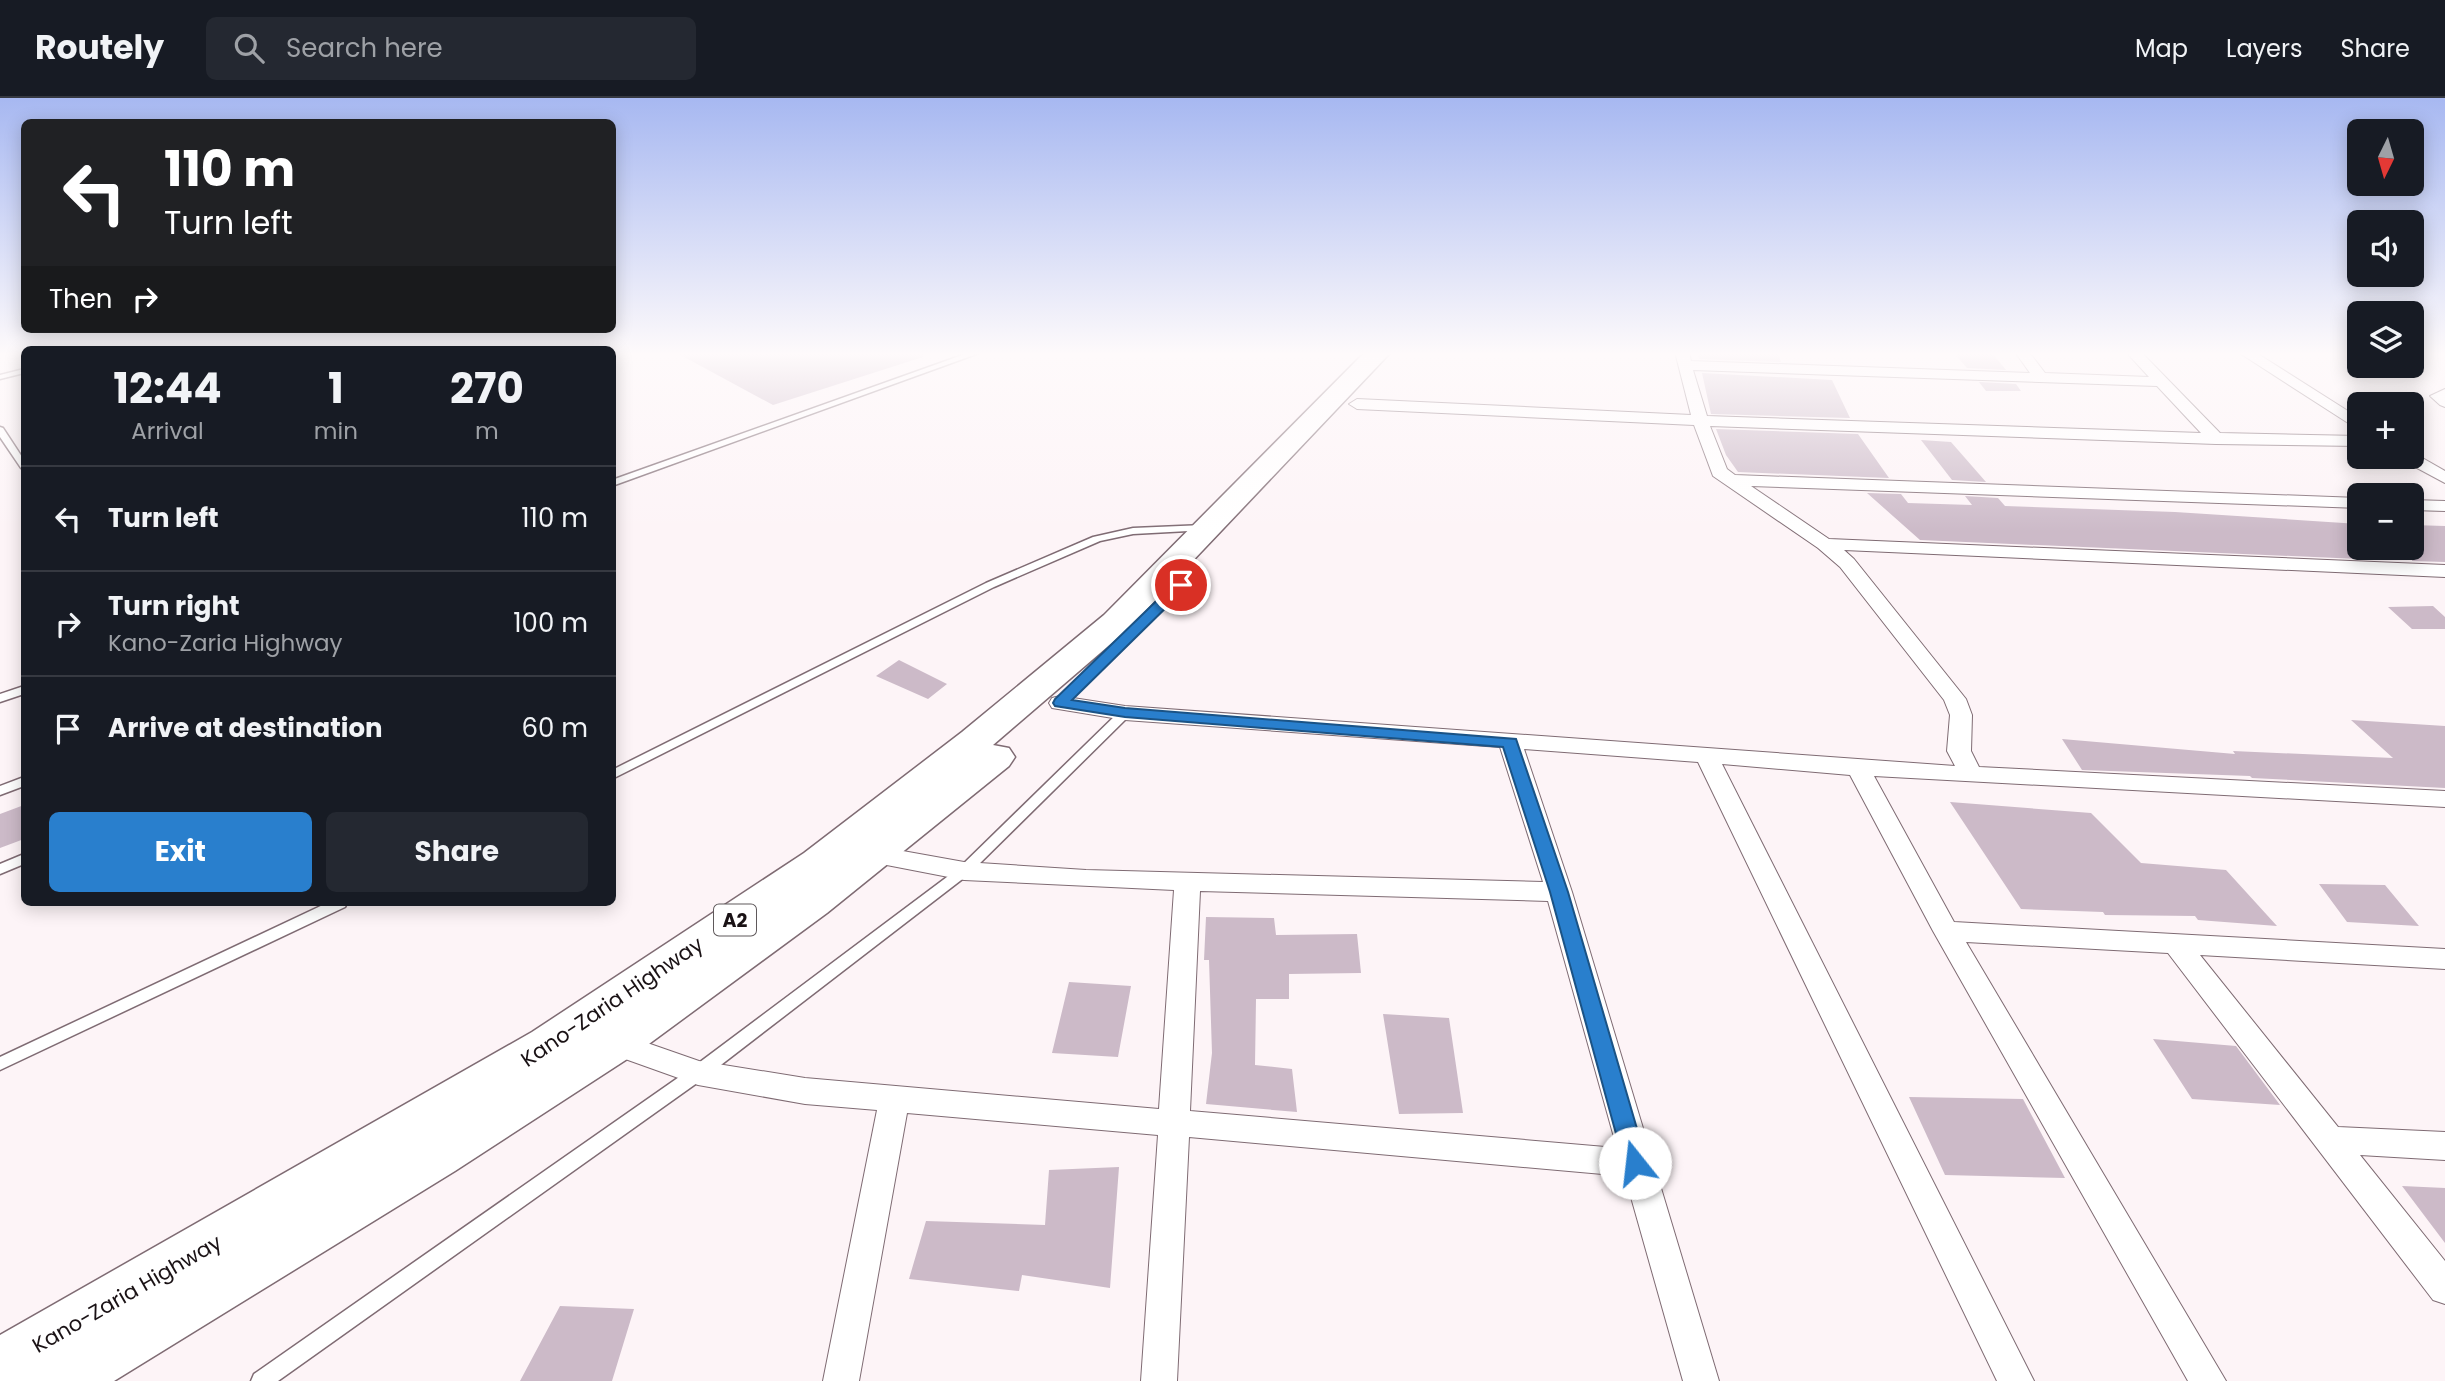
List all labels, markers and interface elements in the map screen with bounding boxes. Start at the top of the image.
search box [206,17,696,80]
text: Routely [35,24,164,71]
icon: search [230,29,268,67]
text: Search here [286,30,443,66]
text: Map [2135,32,2188,65]
text: Layers [2226,32,2302,65]
text: Share [2340,32,2410,65]
north arrow [2347,119,2424,196]
map controls [2347,119,2424,560]
text: 110 m [164,135,295,203]
icon: left [49,147,140,238]
text: Turn left [164,200,293,245]
button: sound [2347,210,2424,287]
icon: right [126,280,164,318]
text: Then [49,281,112,317]
button: layers [2347,301,2424,378]
text: 12:44 [113,359,222,418]
text: 1 [328,359,344,418]
text: 270 [450,359,524,418]
button: + [2347,392,2424,469]
text: Arrival [131,415,204,447]
text: min [314,415,358,447]
text: m [475,415,499,447]
button: − [2347,483,2424,560]
icon: left [49,500,87,538]
text: Turn left [108,500,219,536]
text: 110 m [521,500,588,536]
pin [1151,555,1211,615]
icon: arrive [1162,566,1200,604]
text: Turn right [108,588,240,624]
icon: right [49,605,87,643]
text: 100 m [513,605,588,641]
text: Kano-Zaria Highway [108,627,343,659]
icon: arrive [49,710,87,748]
text: Arrive at destination [108,710,383,746]
text: 60 m [521,710,588,746]
button: Exit [49,812,312,892]
button: Share [326,812,588,892]
road number: A2 [714,904,756,936]
street label: Kano-Zaria Highway [515,930,709,1073]
position arrow [1598,1126,1672,1200]
street label: Kano-Zaria Highway [27,1227,227,1360]

